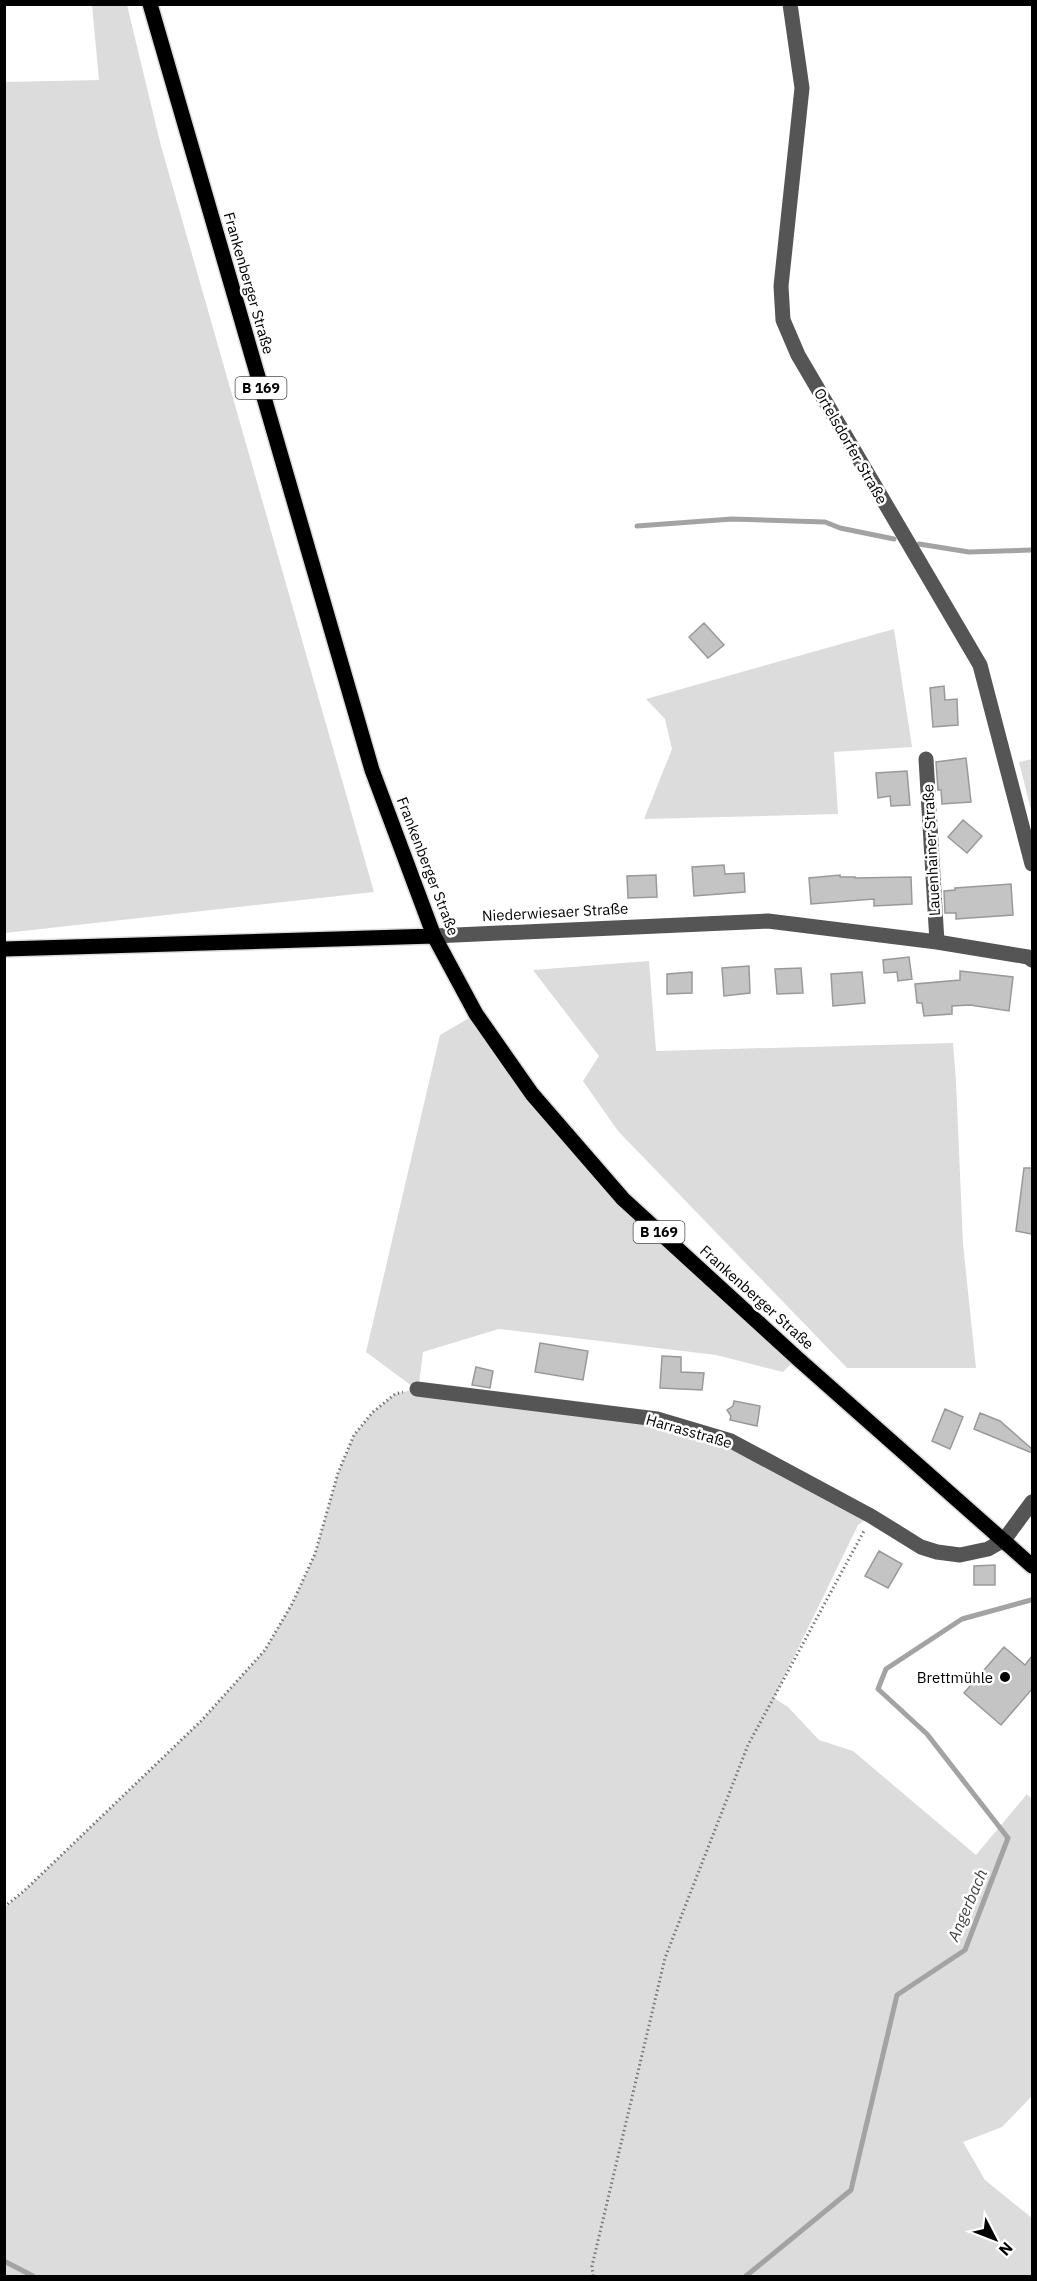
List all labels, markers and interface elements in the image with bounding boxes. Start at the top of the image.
street label: Frankenberger Straße [220,210,278,356]
road number: B 169 [236,377,286,399]
street label: Ortelsdorfer Straße [810,385,892,507]
street label: Lauenhainer Straße [918,784,944,916]
street label: Frankenberger Straße [393,794,463,938]
street label: Niederwiesaer Straße [481,899,629,925]
road number: B 169 [634,1221,684,1243]
street label: Frankenberger Straße [696,1241,818,1353]
street label: Harrasstraße [644,1410,734,1452]
place label: Brettmühle [917,1668,993,1687]
marker: Brettmühle [998,1670,1012,1684]
water label: Angerbach [942,1866,991,1945]
north arrow [965,2209,1025,2269]
text: N [995,2238,1017,2260]

